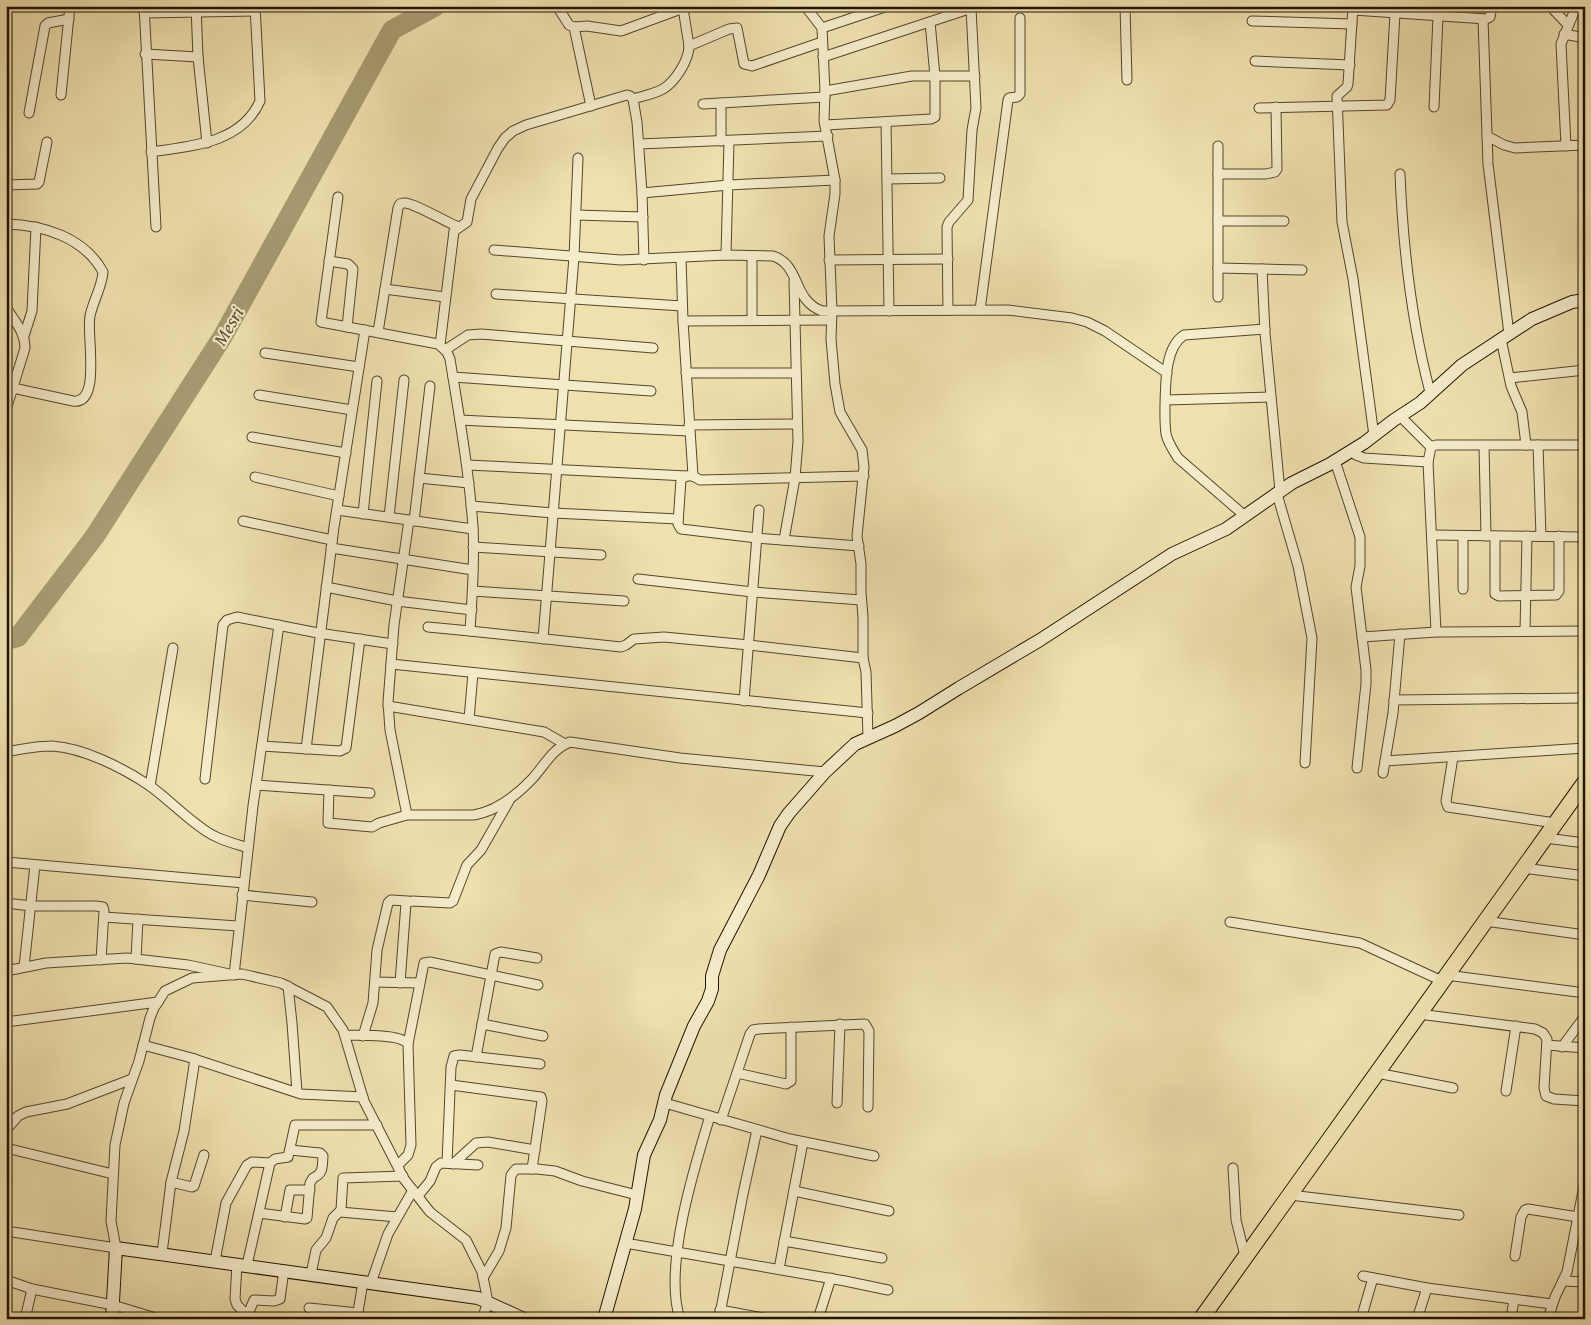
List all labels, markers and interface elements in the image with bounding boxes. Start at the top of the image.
water label: Mesri [206,301,250,351]

